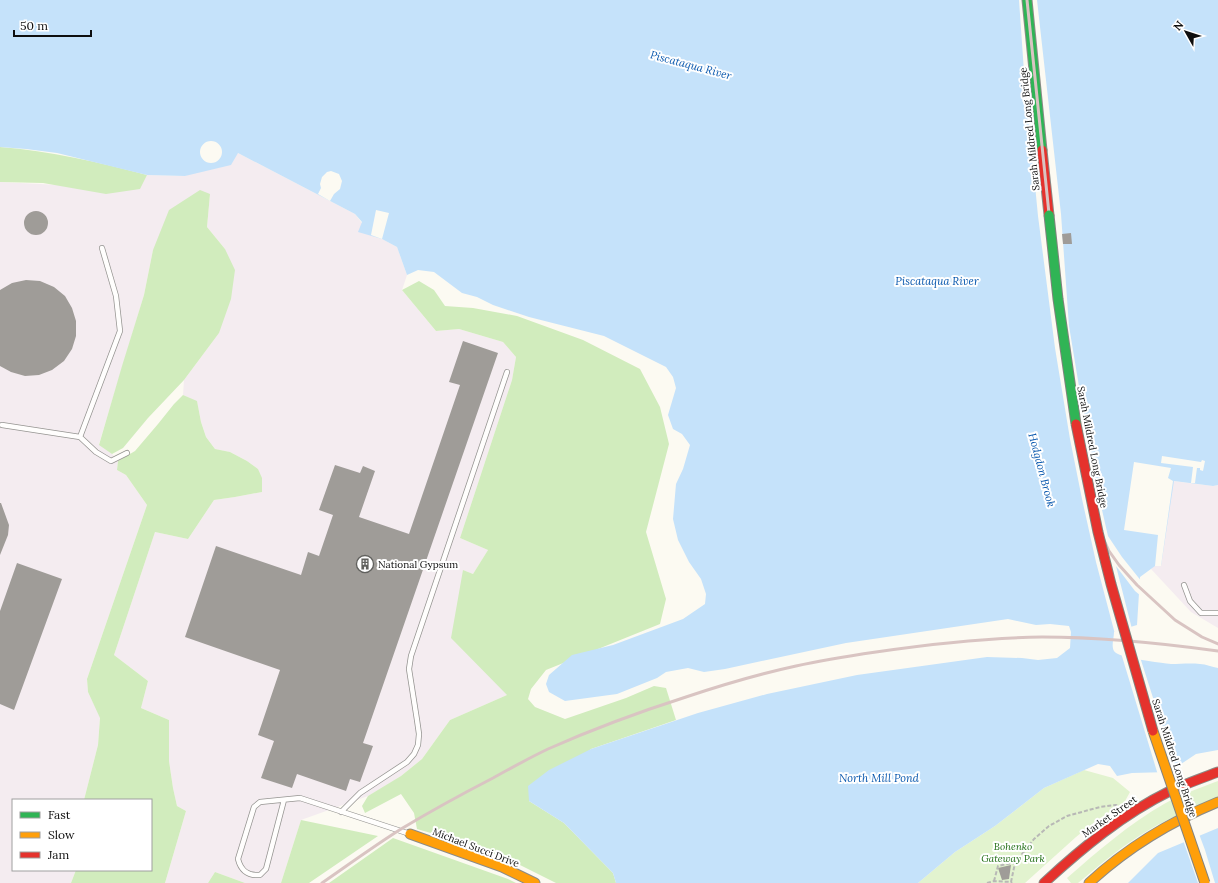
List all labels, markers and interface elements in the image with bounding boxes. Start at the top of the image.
scale bar [14,12,91,38]
north arrow [1166,12,1206,52]
text: 50 m [20,18,48,33]
text: N [1170,18,1187,33]
water label: Piscataqua River [649,47,734,83]
street label: Sarah Mildred Long Bridge [1017,66,1042,191]
water label: Piscataqua River [895,274,980,288]
street label: Sarah Mildred Long Bridge [1074,385,1111,510]
water label: Hodgdon Brook [1025,431,1059,509]
building icon: National Gypsum [355,554,375,574]
place label: National Gypsum [378,558,458,571]
street label: Sarah Mildred Long Bridge [1149,697,1200,820]
water label: North Mill Pond [839,771,920,785]
street label: Market Street [1079,793,1139,840]
legend [12,799,152,871]
text: Fast [48,807,71,822]
street label: Michael Succi Drive [431,825,522,870]
text: Slow [48,827,75,842]
park label: Bohenko Gateway Park [981,840,1045,865]
text: Jam [47,847,69,862]

